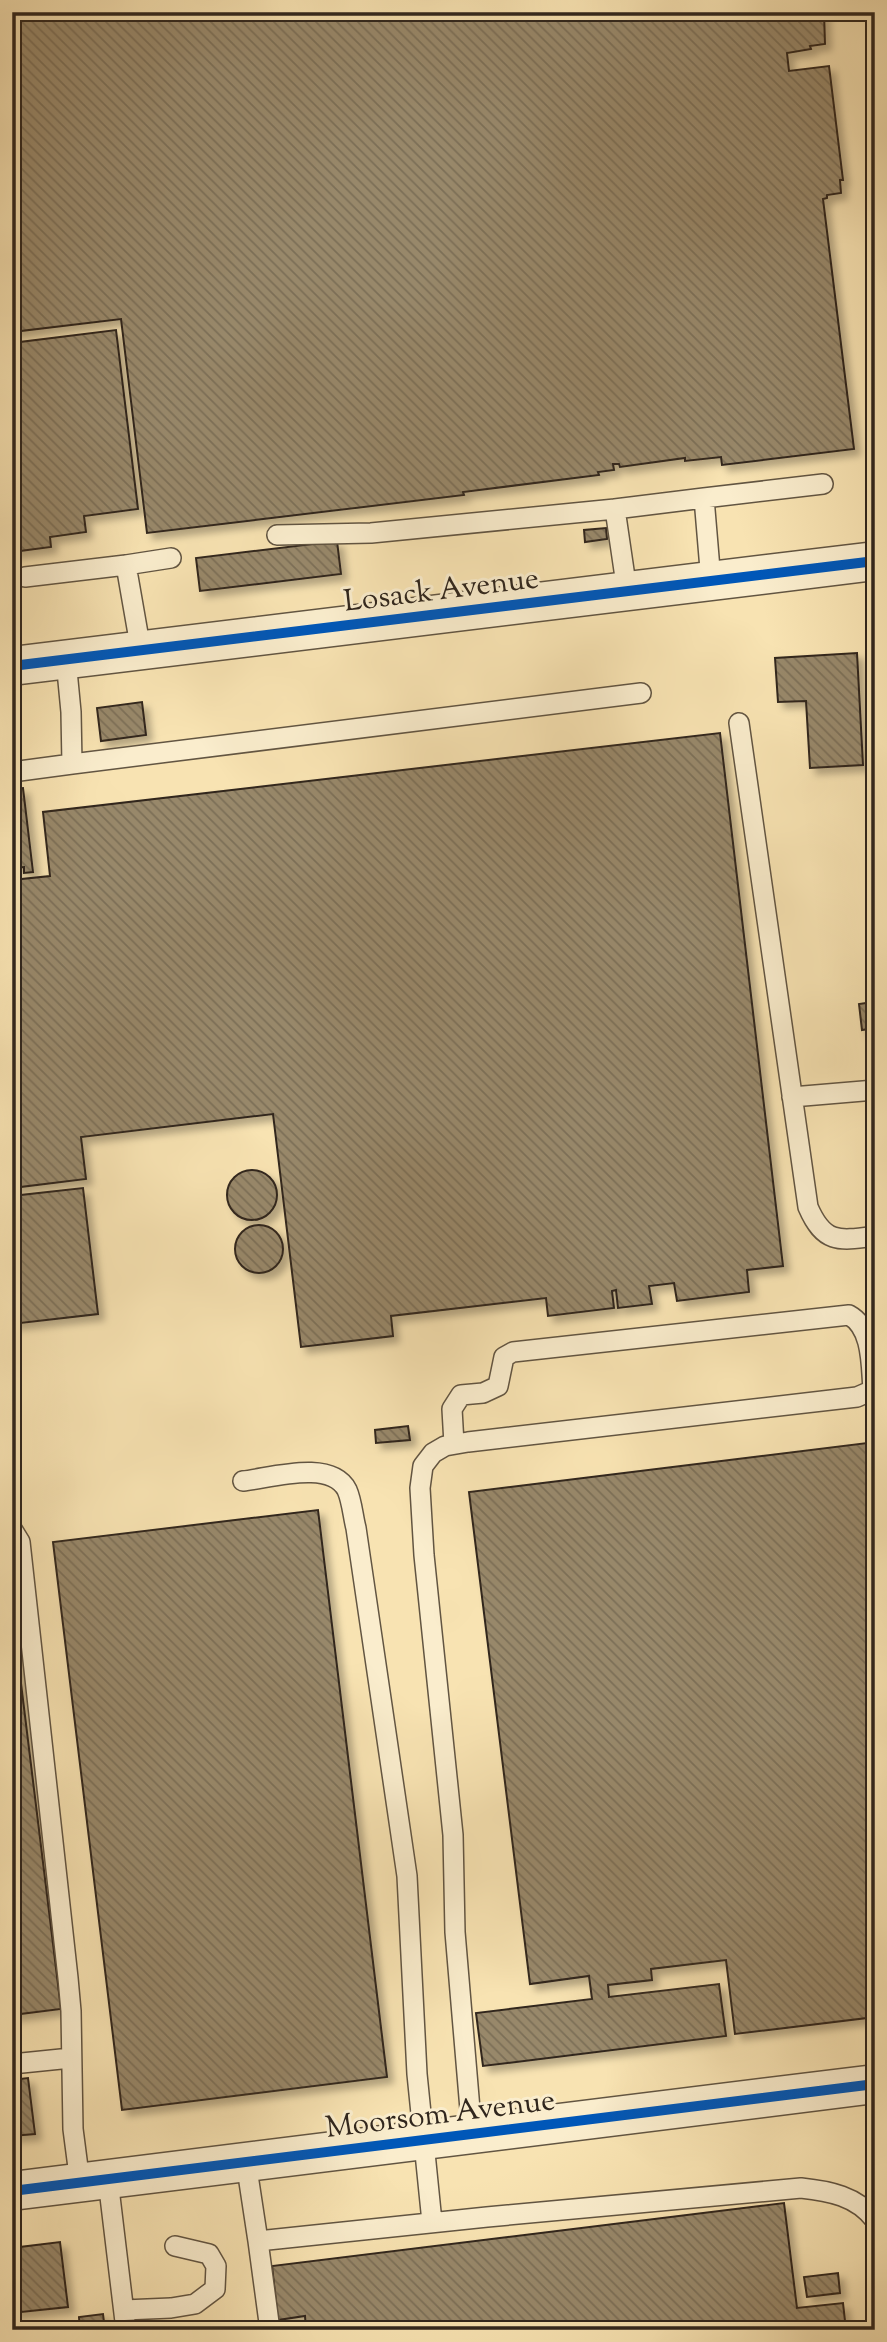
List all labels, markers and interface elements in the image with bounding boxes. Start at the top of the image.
street label: Losack Avenue [341,558,541,625]
street label: Moorsom Avenue [323,2080,557,2151]

